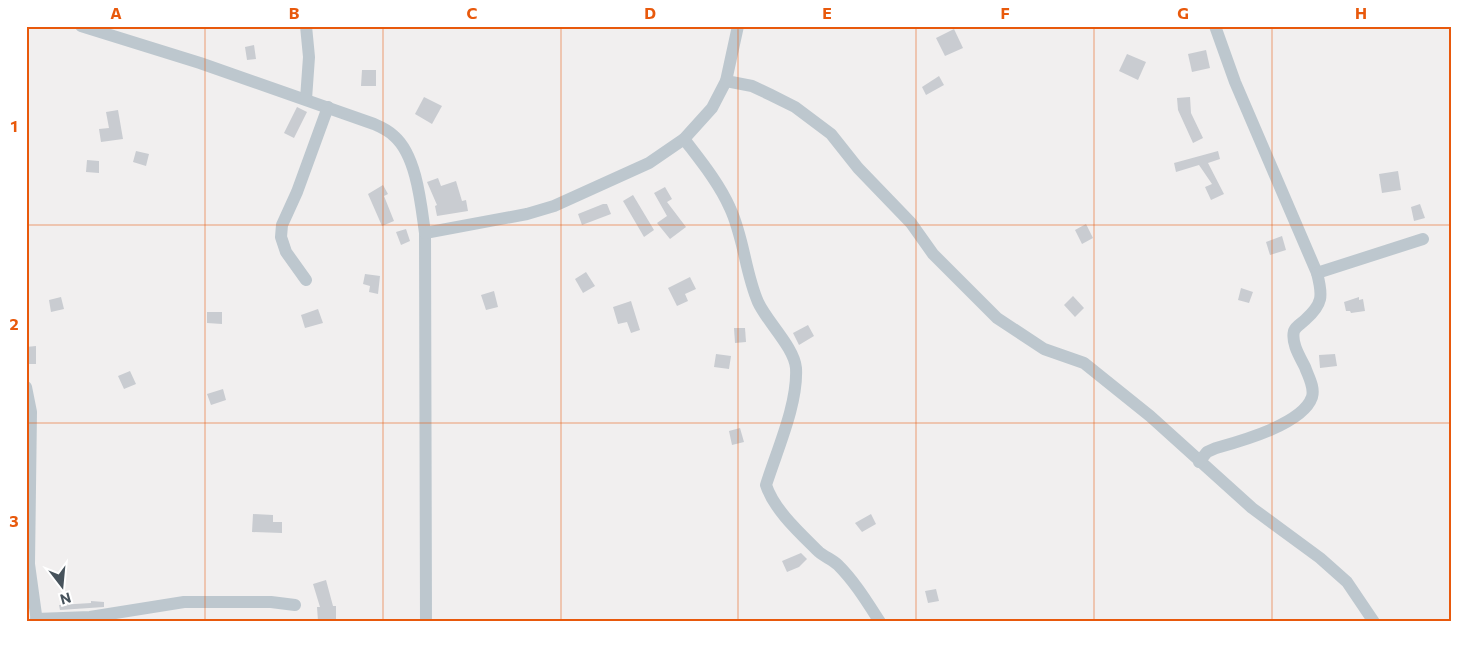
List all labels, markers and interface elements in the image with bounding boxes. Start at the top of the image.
text: A [110,3,122,22]
text: B [289,3,300,22]
text: C [467,3,478,22]
text: D [644,3,656,22]
text: E [822,3,832,22]
text: F [1000,3,1010,22]
text: G [1177,3,1189,22]
text: H [1355,3,1367,22]
text: 1 [10,116,18,135]
text: 2 [9,314,19,333]
text: 3 [9,511,19,530]
north arrow [38,560,88,610]
text: N [58,589,73,609]

